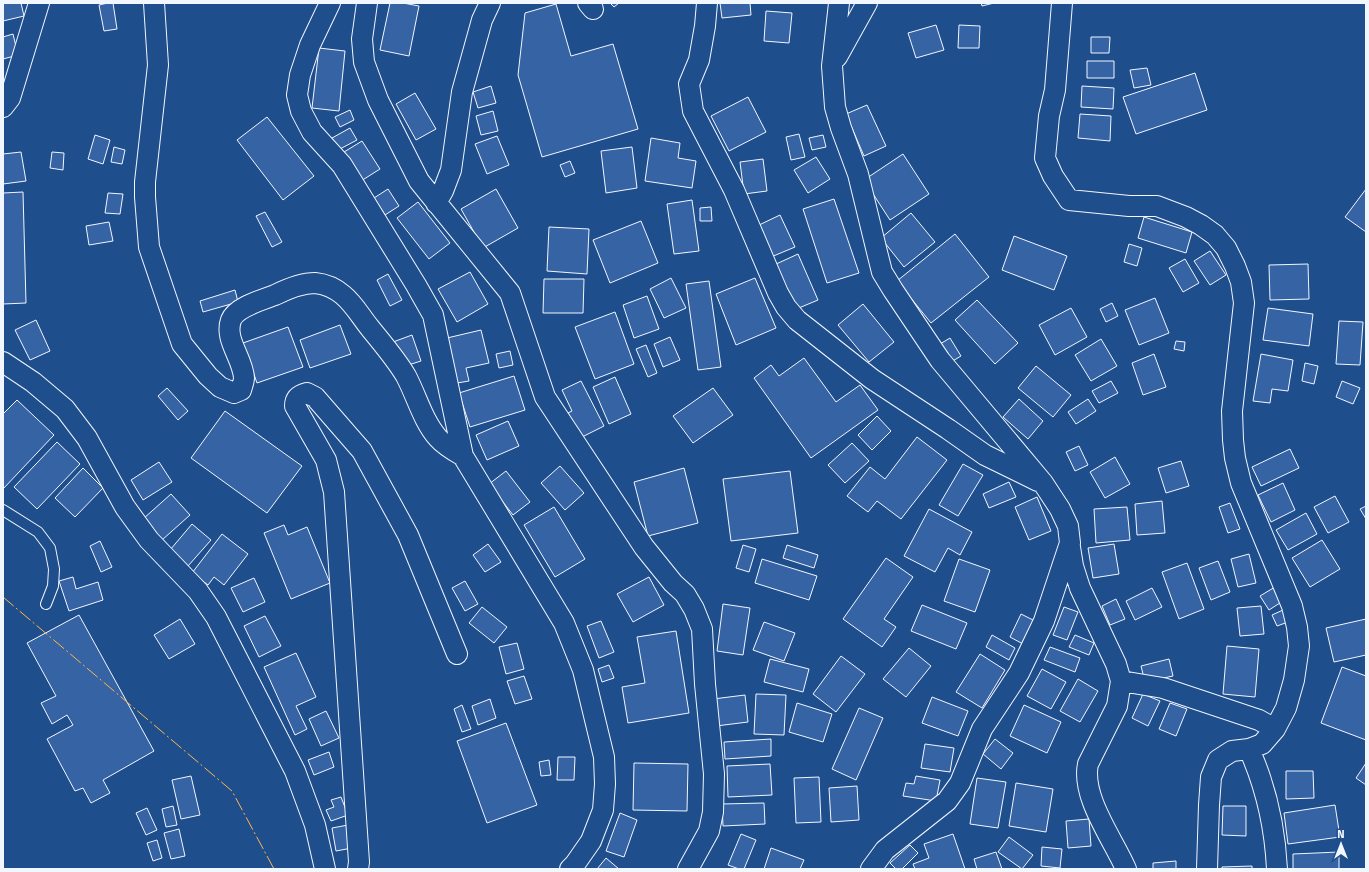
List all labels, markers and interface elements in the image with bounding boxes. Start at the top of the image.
north arrow [1321,824,1361,864]
text: N [1337,828,1345,841]

